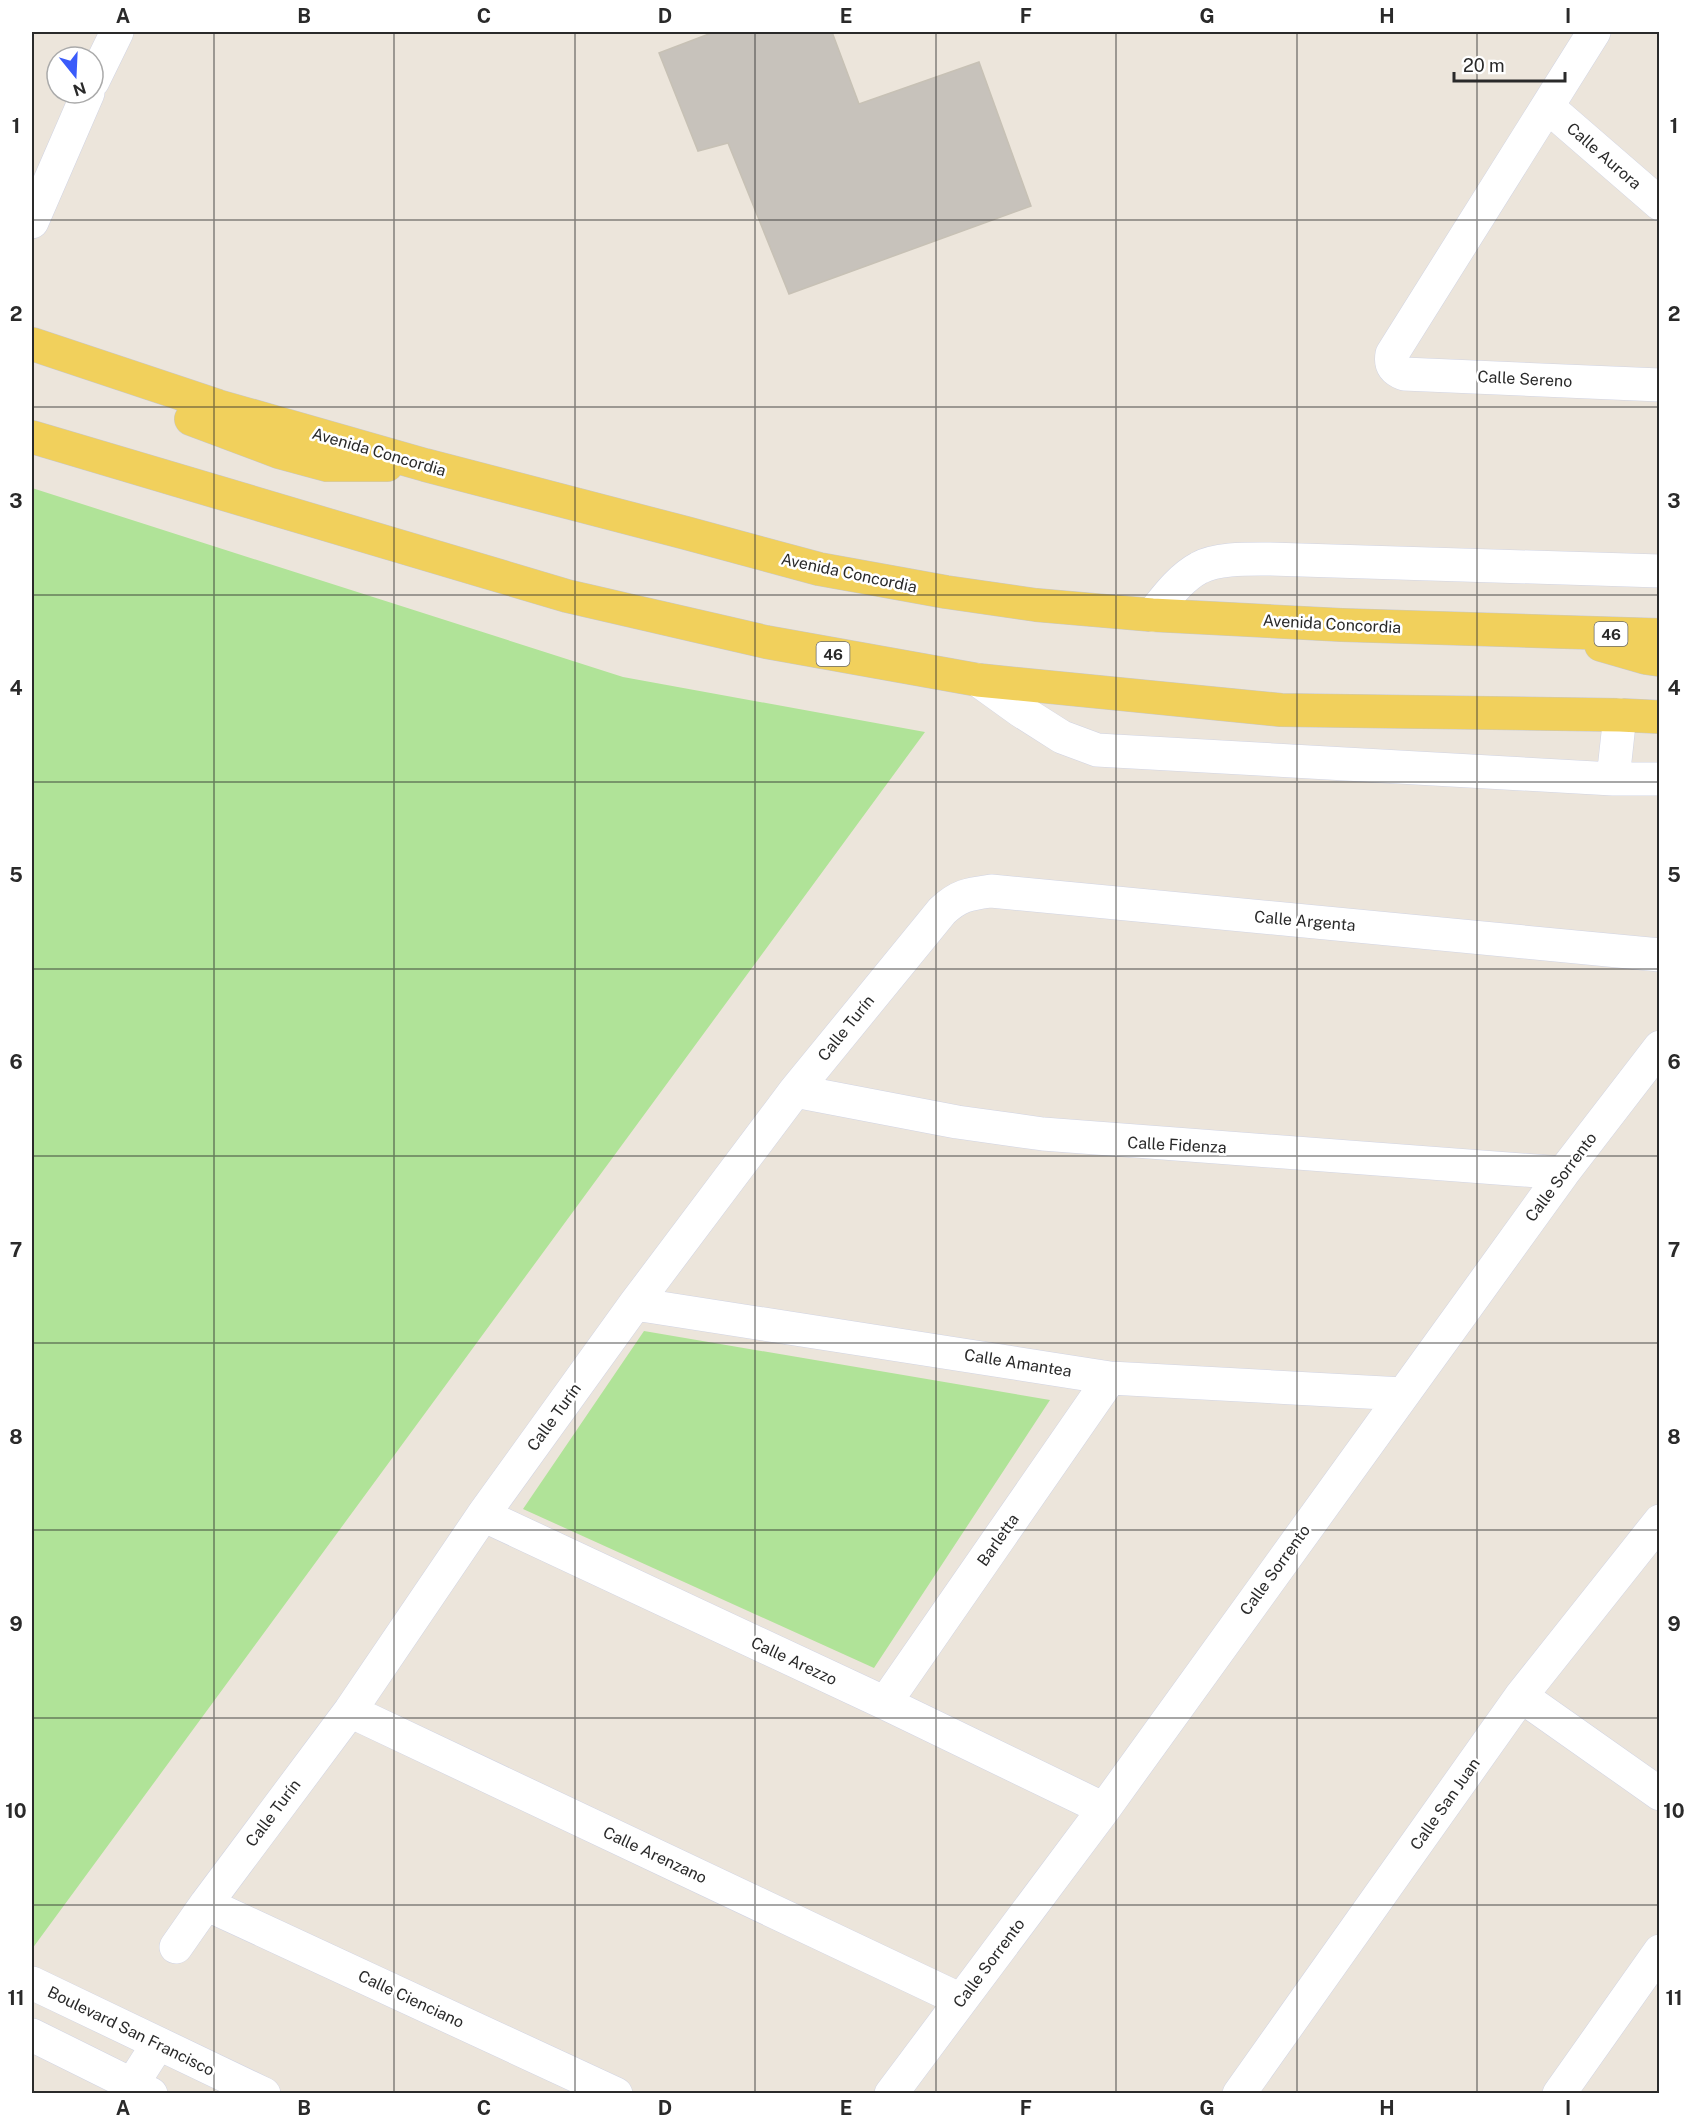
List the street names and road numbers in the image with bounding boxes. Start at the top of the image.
street label: Calle Aurora [1563,119,1645,193]
street label: Calle Sereno [1477,367,1573,391]
street label: Avenida Concordia [310,424,448,480]
street label: Avenida Concordia [779,549,919,597]
street label: Avenida Concordia [1262,611,1402,637]
road number: 46 [1594,622,1628,646]
road number: 46 [816,642,850,666]
street label: Calle Argenta [1254,907,1356,935]
street label: Calle Turín [814,991,878,1065]
street label: Calle Sorrento [1521,1129,1601,1225]
street label: Calle Fidenza [1127,1133,1227,1157]
street label: Calle Amantea [963,1345,1073,1381]
street label: Calle Turín [523,1379,585,1455]
street label: Barletta [973,1510,1023,1570]
street label: Calle Sorrento [1236,1521,1314,1619]
street label: Calle Arezzo [748,1633,840,1689]
street label: Calle San Juan [1406,1754,1484,1854]
street label: Calle Turín [242,1776,304,1850]
street label: Calle Arenzano [600,1823,710,1887]
street label: Calle Sorrento [949,1915,1029,2011]
street label: Calle Cienciano [355,1966,467,2032]
street label: Boulevard San Francisco [44,1982,218,2080]

